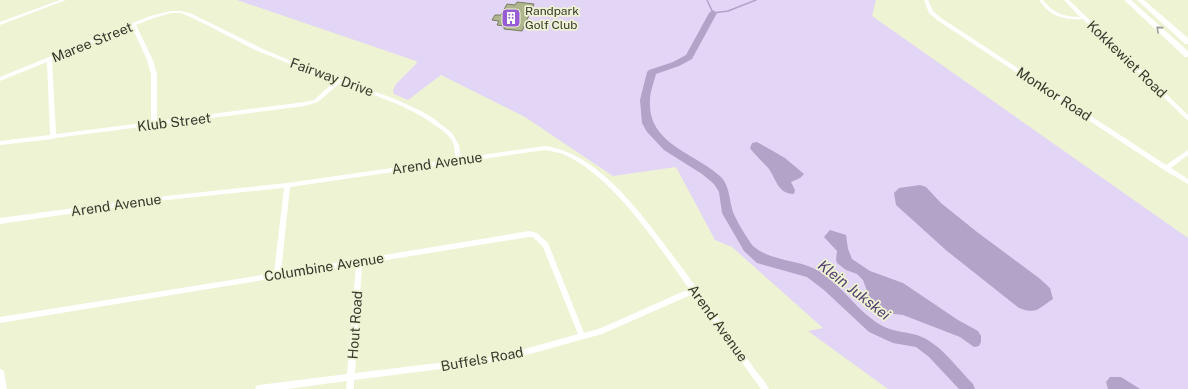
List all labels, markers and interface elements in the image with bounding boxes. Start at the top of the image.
place label: Randpark Golf Club [525,4,579,32]
building icon: Randpark Golf Club [500,7,522,29]
street label: Kokkewiet Road [1084,17,1170,101]
street label: Maree Street [49,19,135,65]
one-way arrow [1156,27,1163,34]
street label: Fairway Drive [288,54,376,100]
street label: Monkor Road [1014,64,1094,124]
street label: Klub Street [136,110,212,134]
street label: Arend Avenue [391,149,483,177]
street label: Arend Avenue [70,191,162,219]
street label: Columbine Avenue [263,250,385,284]
water label: Klein Jukskei [815,256,894,323]
street label: Arend Avenue [685,281,751,365]
street label: Hout Road [345,290,365,360]
street label: Buffels Road [439,344,525,374]

